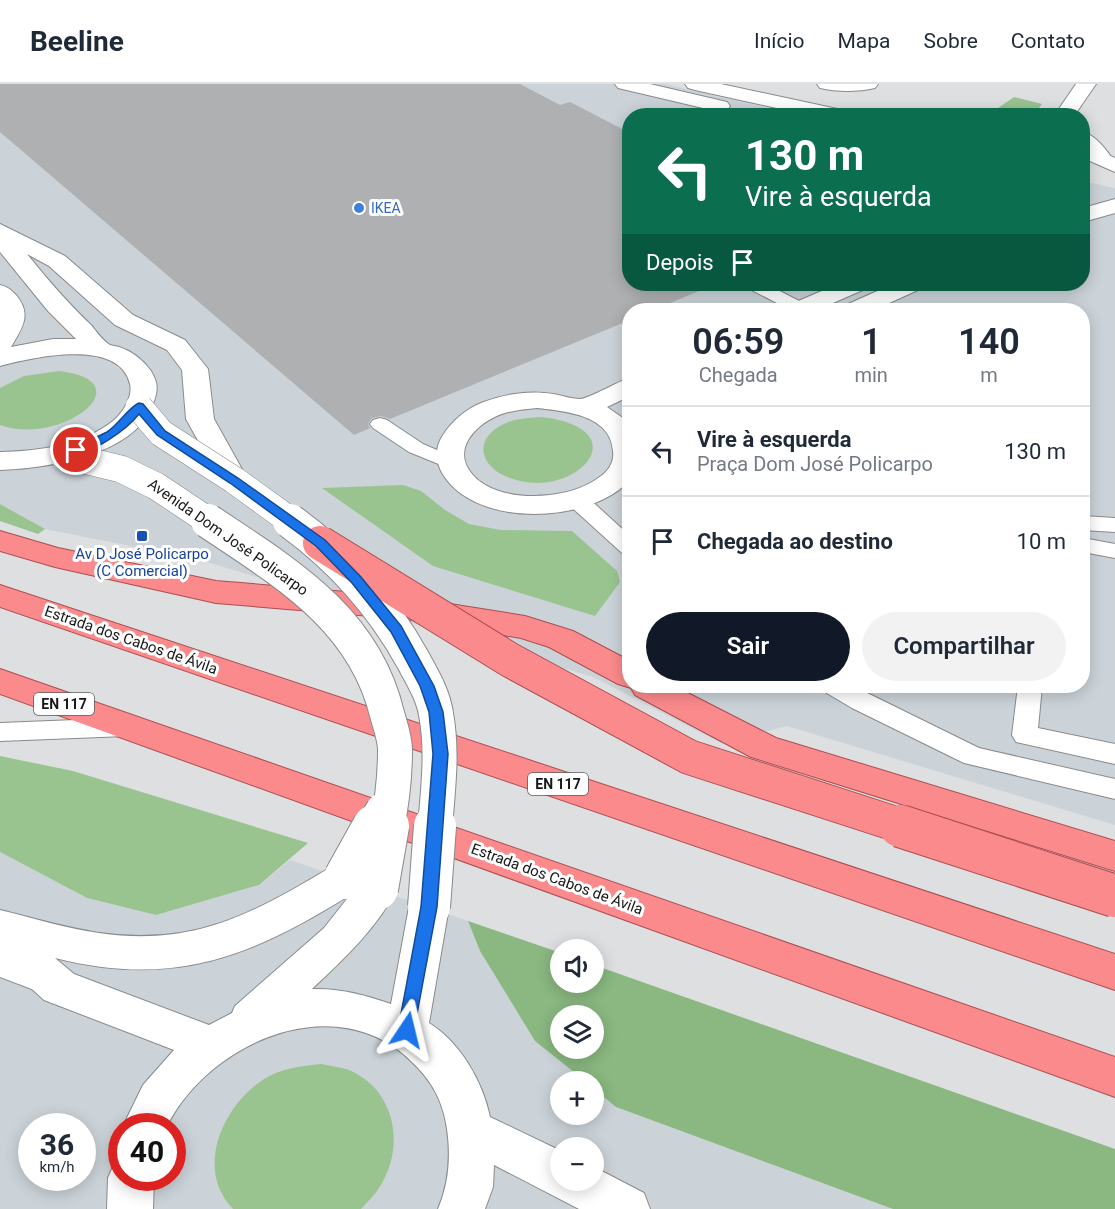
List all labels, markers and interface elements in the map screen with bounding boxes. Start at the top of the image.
text: Beeline [30,25,124,58]
text: Início [754,29,805,53]
text: Mapa [838,29,891,53]
text: Sobre [924,29,978,53]
text: Contato [1011,29,1085,53]
text: 130 m [745,131,864,180]
icon: left [646,132,724,210]
text: Vire à esquerda [745,181,932,213]
place label: IKEA [371,200,401,216]
marker: IKEA [352,201,366,215]
icon: arrive [726,246,759,279]
text: Depois [646,250,714,275]
text: 06:59 [692,321,784,363]
text: 1 [861,321,881,363]
text: 140 [958,321,1020,363]
text: Chegada [699,363,778,387]
text: min [854,363,888,387]
text: m [980,363,998,387]
pin [50,424,101,475]
text: Vire à esquerda [697,427,851,452]
icon: arrive [59,433,92,466]
icon: left [646,435,679,468]
text: 130 m [1004,439,1066,464]
text: Praça Dom José Policarpo [697,452,933,476]
street label: Avenida Dom José Policarpo [144,475,312,599]
icon: arrive [646,525,679,558]
marker: Av D José Policarpo (C Comercial) [135,529,149,543]
text: Chegada ao destino [697,529,893,554]
text: 10 m [1017,529,1066,554]
place label: Av D José Policarpo (C Comercial) [75,545,209,580]
street label: Estrada dos Cabos de Ávila [42,602,220,678]
button: Sair [646,612,850,681]
button: Compartilhar [862,612,1066,681]
road number: EN 117 [34,693,94,715]
road number: EN 117 [528,773,588,795]
street label: Estrada dos Cabos de Ávila [469,839,645,919]
map controls [550,939,604,1191]
button: sound [550,939,604,993]
position arrow [375,998,439,1062]
button: layers [550,1005,604,1059]
button: + [550,1071,604,1125]
speed limit sign: 40 [108,1113,186,1191]
text: 36 [40,1127,74,1162]
button: − [550,1137,604,1191]
text: km/h [39,1158,75,1176]

